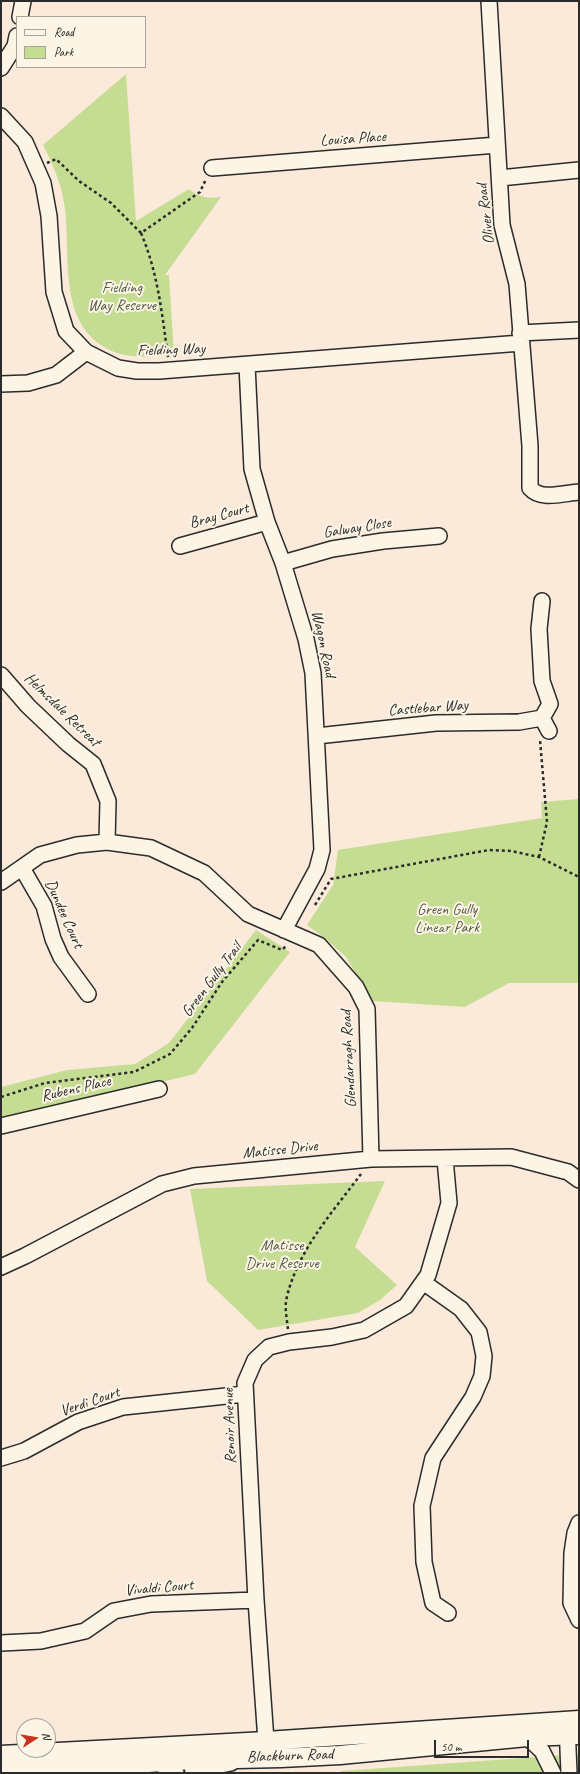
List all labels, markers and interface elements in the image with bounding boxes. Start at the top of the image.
legend [16,16,146,68]
text: Road [54,24,74,40]
text: Park [54,44,73,60]
street label: Louisa Place [320,127,386,151]
street label: Oliver Road [473,183,499,245]
park label: Fielding Way Reserve [88,278,156,316]
street label: Fielding Way [137,339,205,361]
street label: Bray Court [187,499,251,533]
street label: Galway Close [322,513,392,543]
street label: Wagon Road [307,609,339,679]
street label: Helmsdale Retreat [20,669,104,751]
street label: Castlebar Way [387,696,469,720]
street label: Dundee Court [40,877,88,951]
park label: Green Gully Linear Park [415,900,479,938]
street label: Green Gully Trail [178,939,246,1021]
street label: Glendarragh Road [337,1010,361,1108]
street label: Rubens Place [39,1072,113,1106]
street label: Matisse Drive [241,1137,319,1163]
park label: Matisse Drive Reserve [245,1236,319,1274]
street label: Verdi Court [58,1383,122,1421]
street label: Renoir Avenue [219,1388,241,1464]
street label: Vivaldi Court [124,1575,194,1601]
north arrow [16,1718,56,1758]
text: N [39,1731,54,1741]
scale bar [436,1732,531,1758]
text: 50 m [441,1739,461,1755]
street label: Blackburn Road [247,1745,333,1767]

